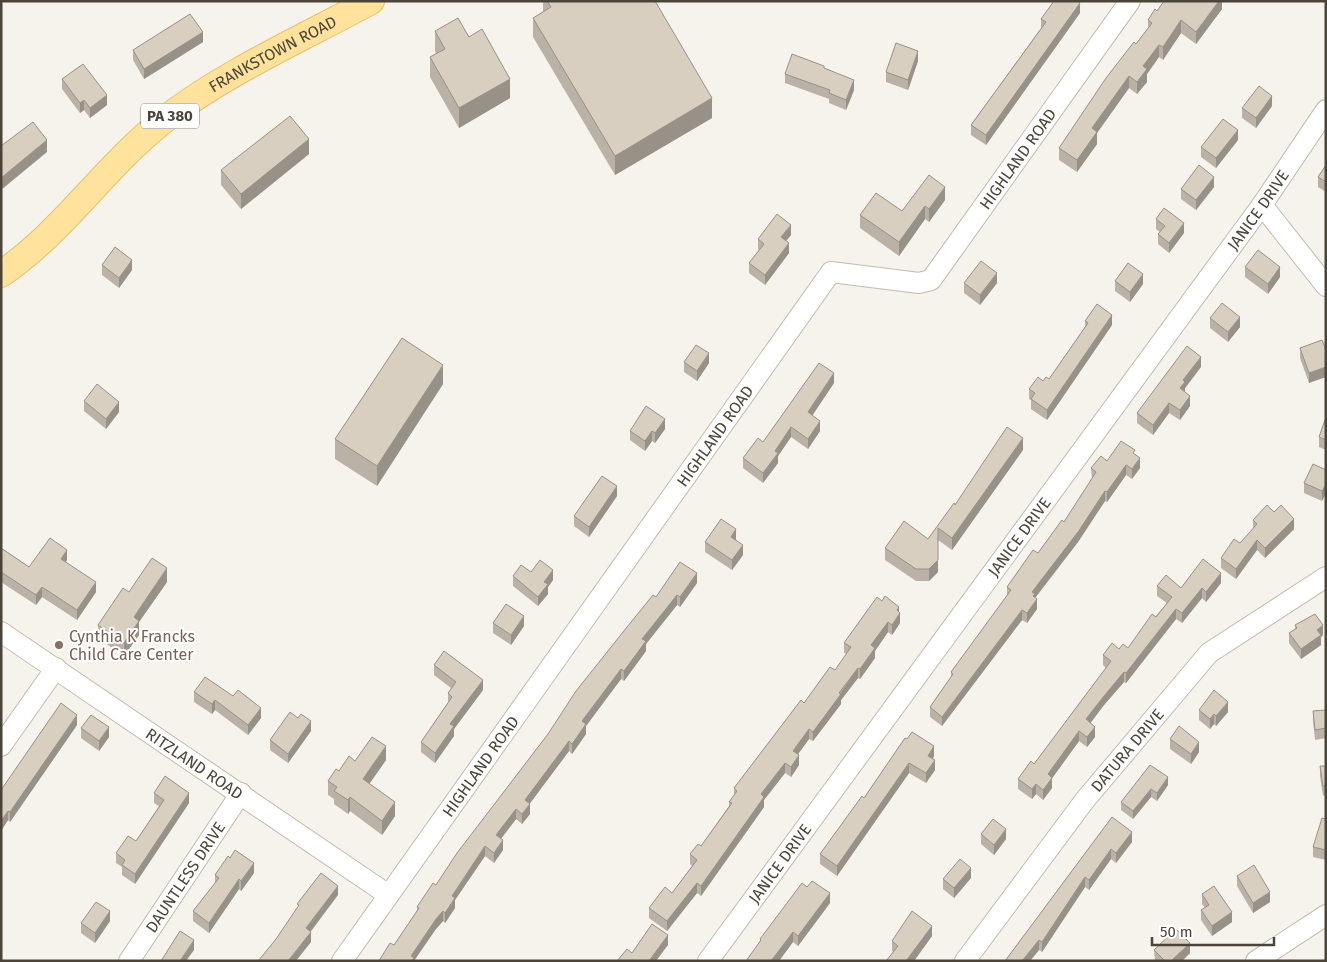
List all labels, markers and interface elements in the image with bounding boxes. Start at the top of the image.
street label: FRANKSTOWN ROAD [205,11,340,96]
road number: PA 380 [141,104,199,128]
street label: HIGHLAND ROAD [975,105,1060,213]
street label: JANICE DRIVE [1223,166,1293,253]
street label: HIGHLAND ROAD [672,382,757,490]
street label: JANICE DRIVE [984,493,1054,580]
place label: Cynthia K Francks Child Care Center [69,627,195,664]
marker: Cynthia K Francks Child Care Center [53,639,65,651]
street label: DATURA DRIVE [1087,705,1167,796]
street label: HIGHLAND ROAD [438,712,523,820]
street label: RITZLAND ROAD [142,724,247,803]
street label: DAUNTLESS DRIVE [141,818,229,936]
street label: JANICE DRIVE [744,820,815,907]
scale bar [1152,914,1274,946]
text: 50 m [1160,923,1193,941]

